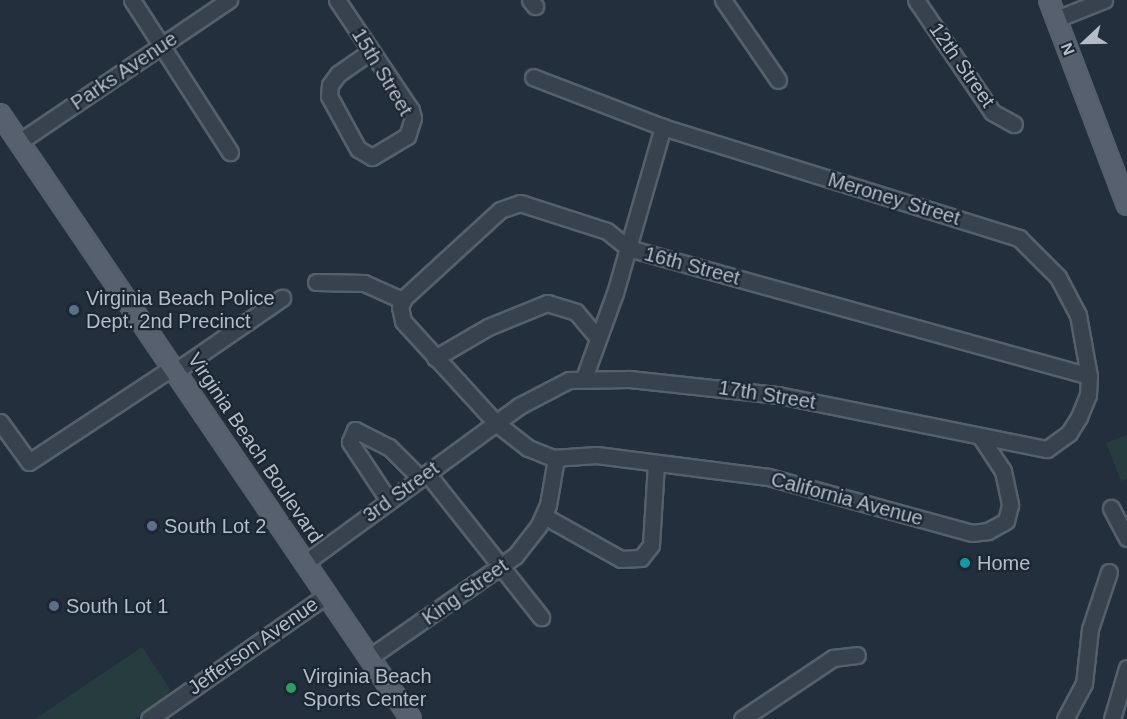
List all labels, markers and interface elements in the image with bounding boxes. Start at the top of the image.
north arrow [1055,12,1115,72]
street label: 12th Street [924,18,1000,112]
street label: 15th Street [347,24,417,120]
street label: Parks Avenue [66,26,182,116]
text: N [1058,40,1078,57]
street label: Meroney Street [825,168,963,230]
street label: 16th Street [642,242,742,290]
place label: Virginia Beach Police Dept. 2nd Precinct [86,286,275,333]
marker: Virginia Beach Police Dept. 2nd Precinct [67,303,81,317]
street label: Virginia Beach Boulevard [182,348,328,548]
street label: 17th Street [717,375,817,415]
street label: 3rd Street [358,456,444,528]
street label: California Avenue [768,467,926,531]
place label: South Lot 2 [164,514,266,538]
marker: South Lot 2 [145,519,159,533]
place label: Home [977,551,1030,575]
street label: King Street [418,554,512,630]
marker: Home [958,556,972,570]
street label: Jefferson Avenue [183,592,323,700]
place label: South Lot 1 [66,594,168,618]
marker: South Lot 1 [47,599,61,613]
place label: Virginia Beach Sports Center [303,664,432,711]
marker: Virginia Beach Sports Center [284,681,298,695]

